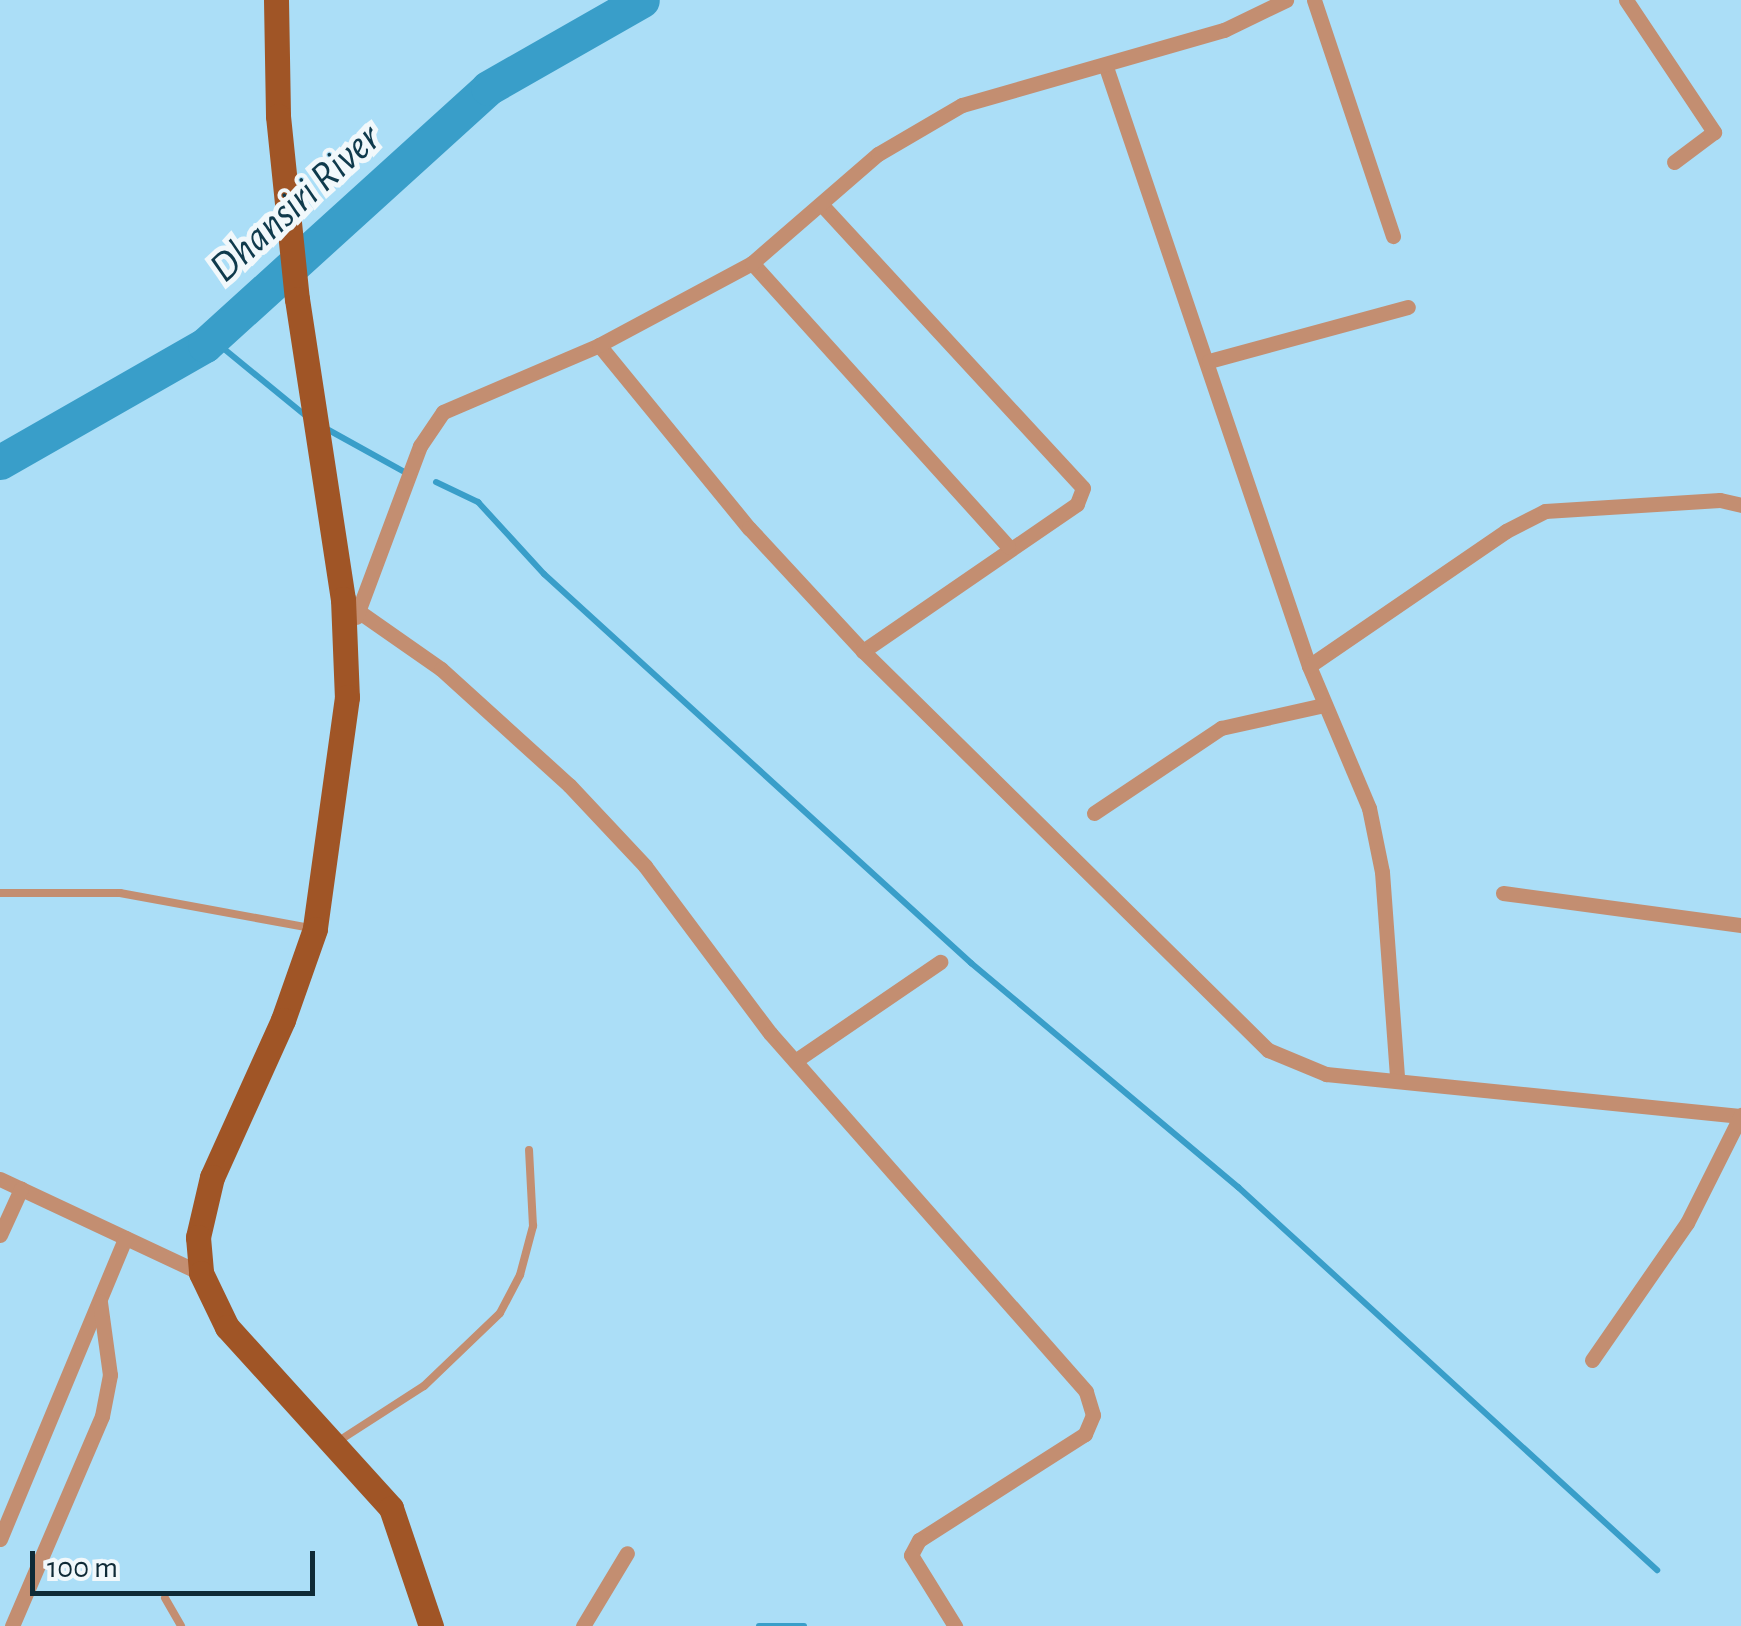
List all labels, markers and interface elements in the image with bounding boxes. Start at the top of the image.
water label: Dhansiri River [199,113,391,293]
scale bar [35,1531,320,1593]
text: 100 m [47,1553,118,1583]

